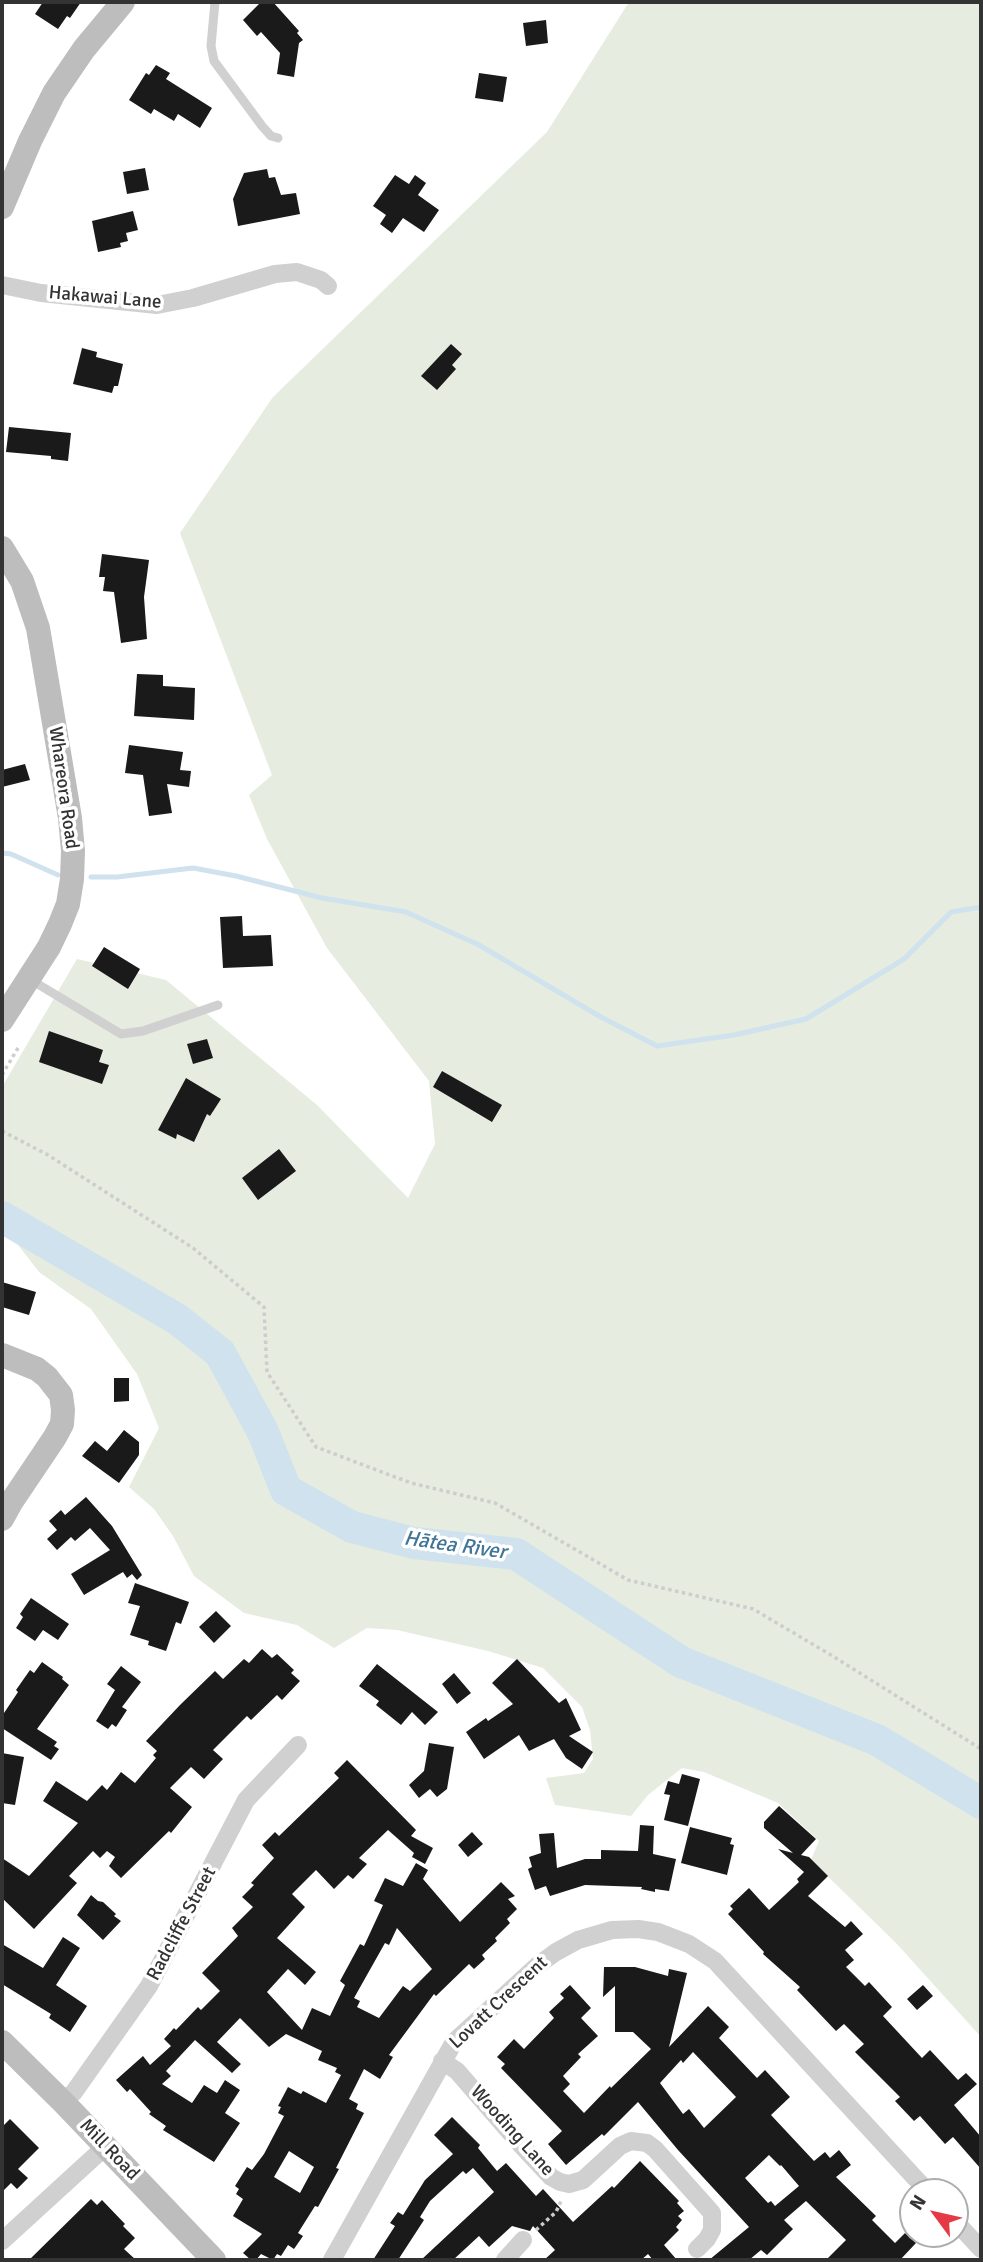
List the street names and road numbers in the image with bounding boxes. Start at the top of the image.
street label: Hakawai Lane [48,282,162,314]
street label: Whareora Road [43,725,83,851]
street label: Radcliffe Street [142,1863,222,1985]
street label: Lovatt Crescent [445,1952,553,2054]
street label: Wooding Lane [465,2081,559,2181]
street label: Mill Road [74,2115,144,2185]

